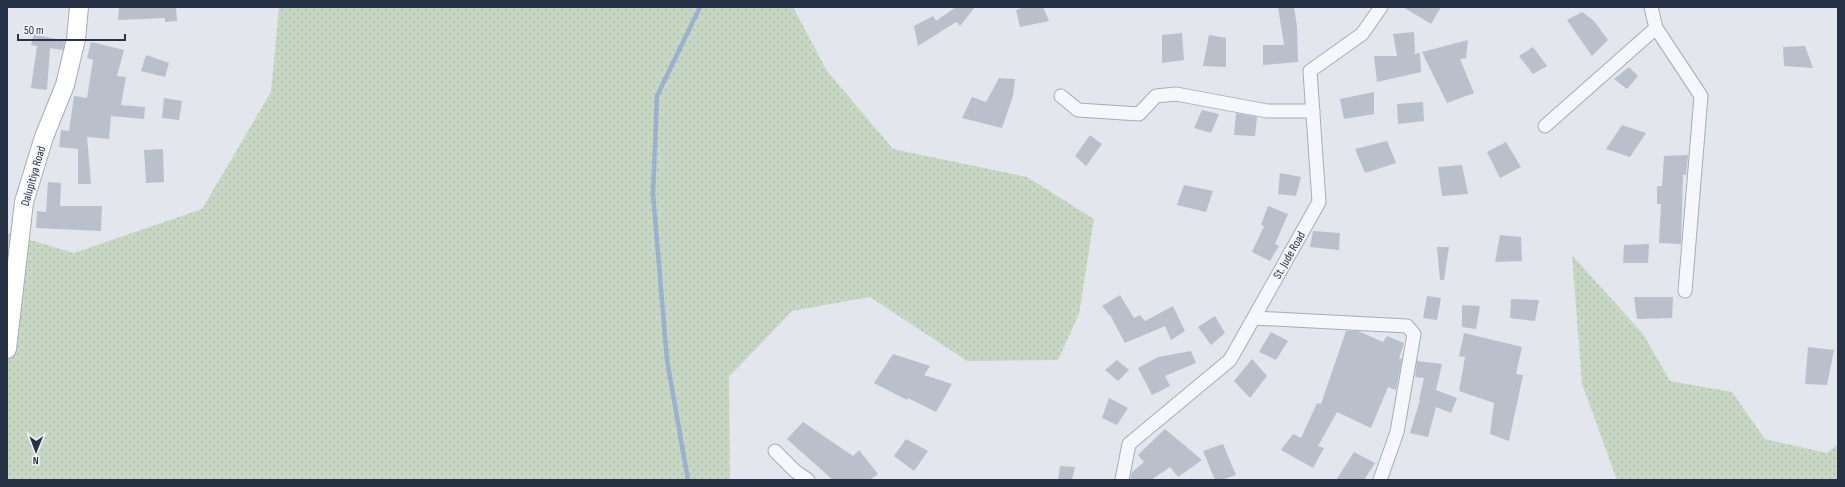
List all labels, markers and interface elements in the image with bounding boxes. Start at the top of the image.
scale bar [18,16,125,42]
text: 50 m [24,23,44,38]
street label: Dalupitiya Road [18,144,49,208]
street label: St. Jude Road [1270,229,1309,282]
north arrow [16,431,56,471]
text: N [33,454,39,467]

